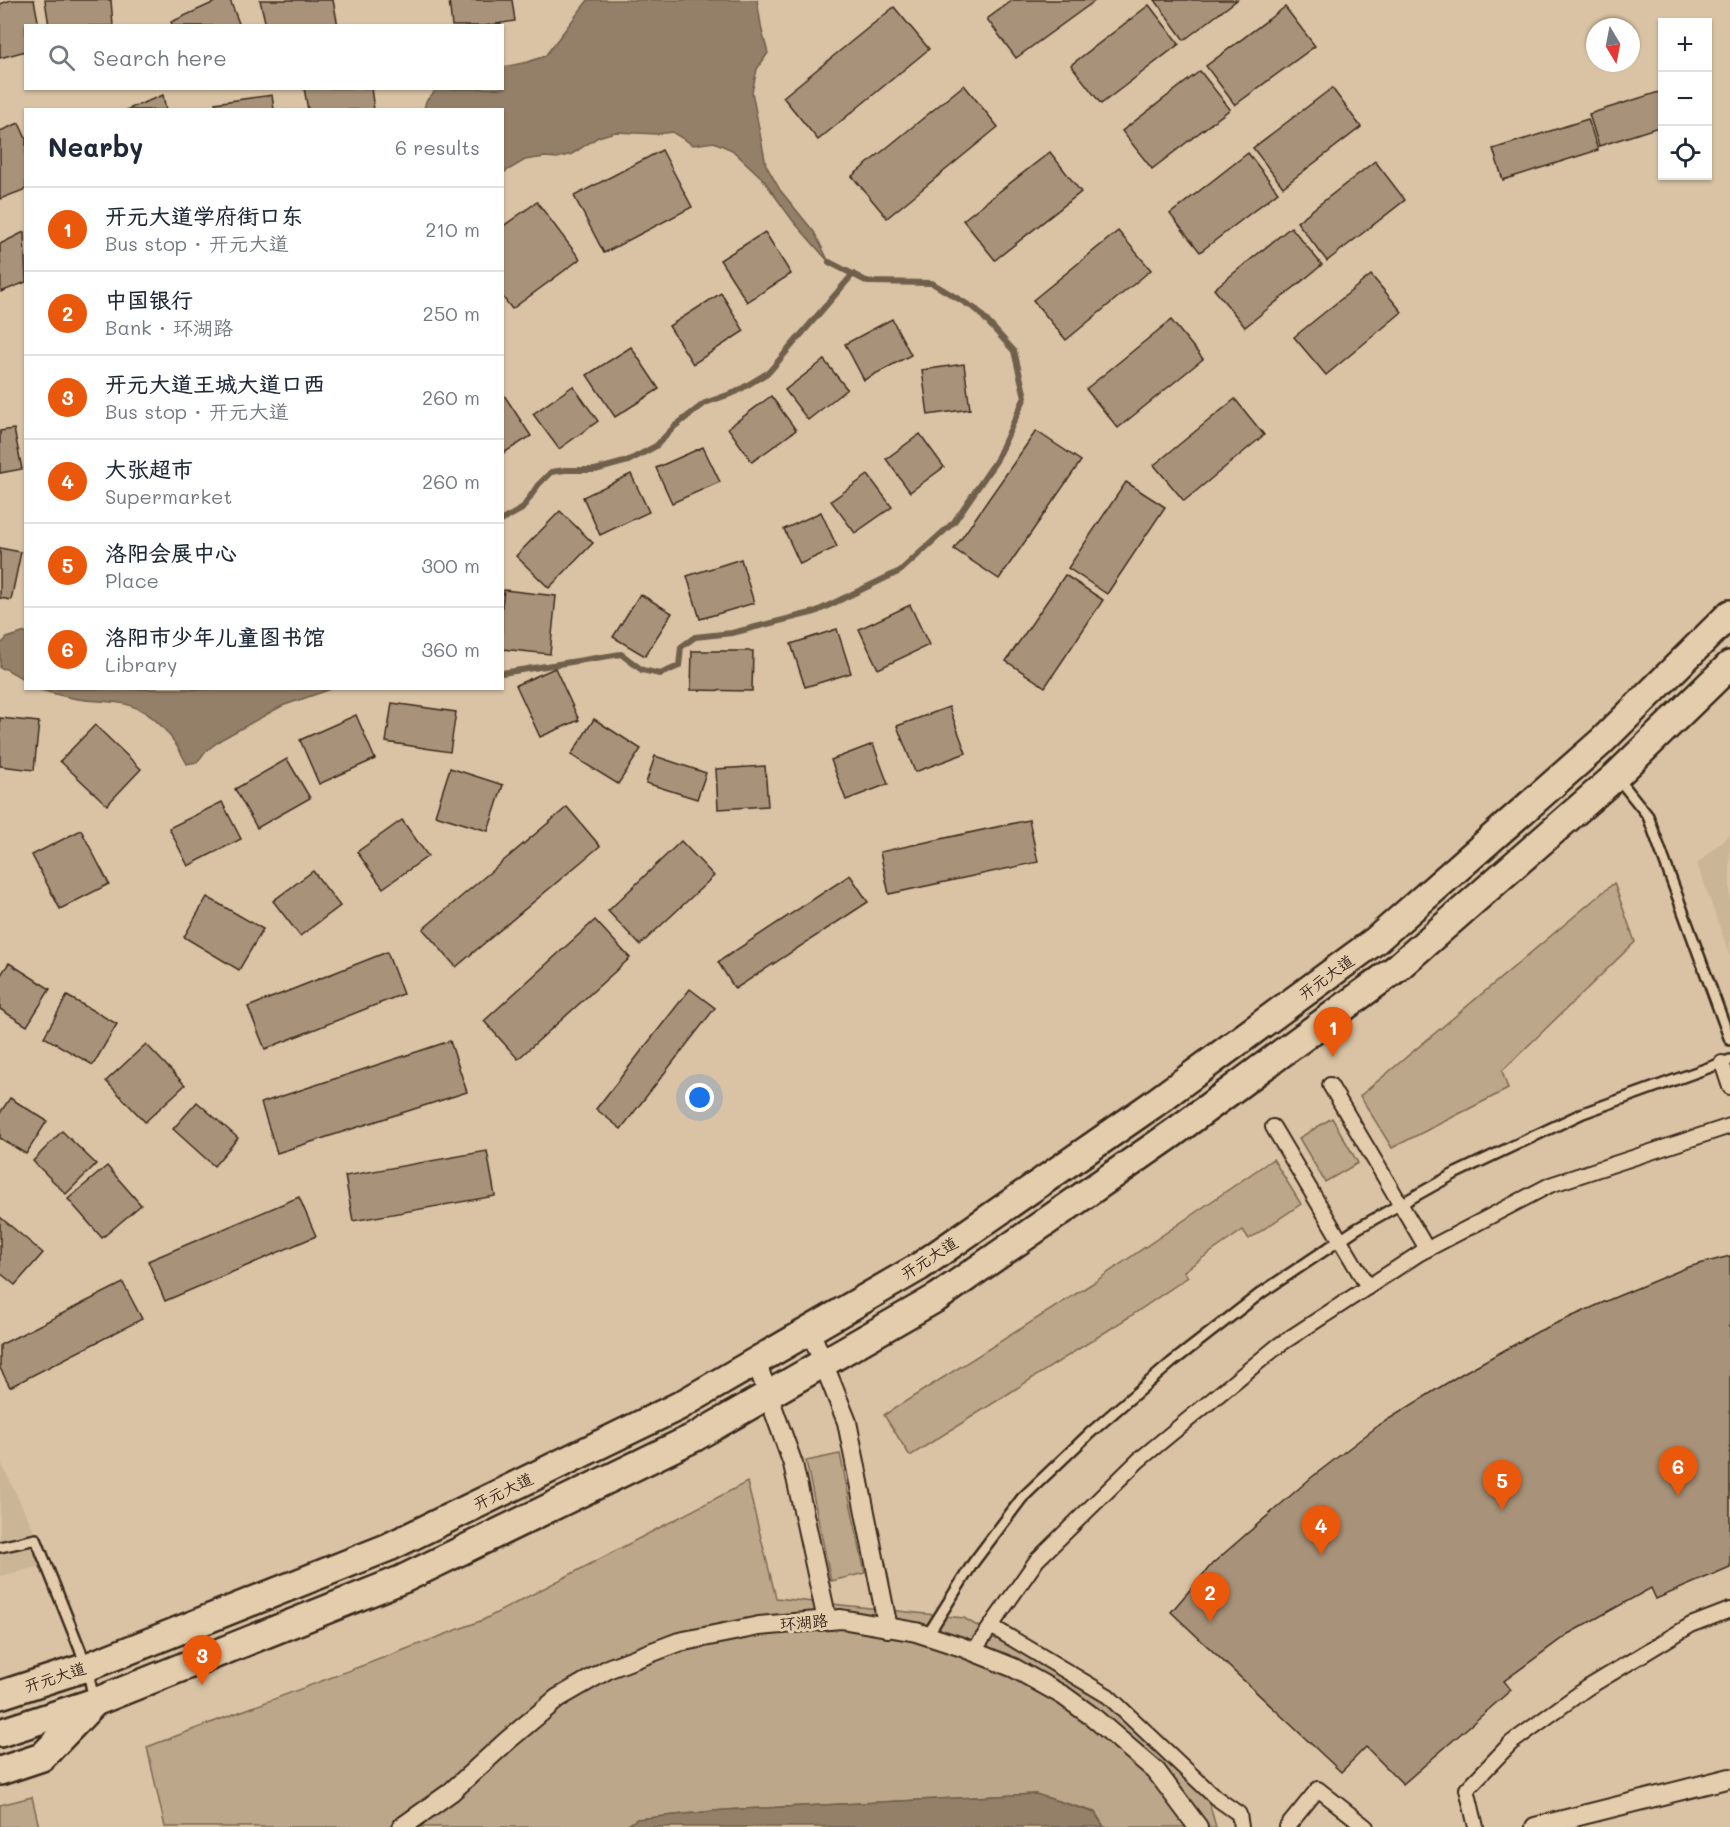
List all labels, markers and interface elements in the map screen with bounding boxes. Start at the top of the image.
north arrow [1586,18,1640,72]
map controls [1658,18,1712,180]
button: + [1658,18,1712,72]
search box [24,24,504,90]
icon: search [45,41,78,74]
text: Search here [93,43,227,72]
button: − [1658,72,1712,126]
button: locate [1658,126,1712,180]
text: Nearby [48,130,143,164]
text: 6 results [395,134,480,160]
text: 开元大道学府街口东 [105,201,303,230]
text: 1 [63,216,72,242]
text: 210 m [425,216,480,242]
text: Bus stop · 开元大道 [105,230,289,256]
text: 中国银行 [105,285,193,314]
text: 2 [62,300,73,326]
text: 250 m [423,300,480,326]
text: Bank · 环湖路 [105,314,233,340]
text: 开元大道王城大道口西 [105,369,325,398]
text: 3 [62,384,74,410]
text: 260 m [422,384,480,410]
text: Bus stop · 开元大道 [105,398,289,424]
text: 大张超市 [105,454,193,483]
text: 4 [61,468,74,494]
text: 260 m [422,468,480,494]
text: Supermarket [105,483,232,509]
text: 洛阳会展中心 [105,538,237,567]
text: 5 [62,552,73,578]
text: 300 m [421,552,480,578]
text: Place [105,567,159,593]
text: 洛阳市少年儿童图书馆 [105,622,325,651]
text: 6 [61,636,74,662]
text: 360 m [422,636,480,662]
text: Library [105,651,177,677]
street label: 开元大道 [1294,949,1358,1004]
pin: 1 [1314,1008,1352,1057]
your location [685,1083,714,1112]
street label: 开元大道 [896,1231,961,1284]
pin: 6 [1658,1446,1698,1496]
pin: 5 [1482,1460,1522,1510]
street label: 开元大道 [469,1467,536,1514]
pin: 4 [1302,1506,1340,1555]
pin: 2 [1190,1572,1230,1622]
street label: 环湖路 [779,1609,829,1634]
pin: 3 [182,1636,222,1685]
street label: 开元大道 [21,1657,89,1696]

